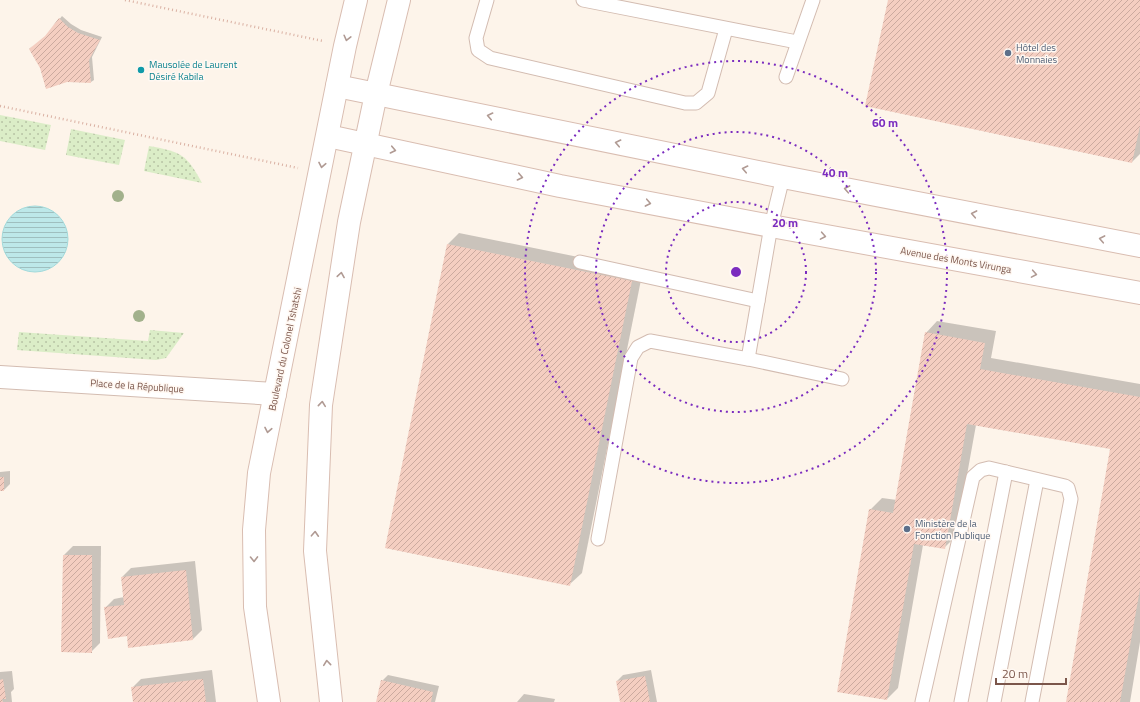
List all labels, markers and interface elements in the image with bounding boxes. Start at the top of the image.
one-way arrow [343,34,352,41]
place label: Hôtel des Monnaies [1016,40,1058,67]
marker: Hôtel des Monnaies [1003,48,1013,58]
place label: Mausolée de Laurent Désiré Kabila [149,57,238,84]
marker: Mausolée de Laurent Désiré Kabila [136,65,146,75]
one-way arrow [487,113,493,121]
text: 60 m [872,113,898,132]
one-way arrow [614,139,621,147]
one-way arrow [390,146,396,154]
one-way arrow [318,162,326,169]
text: 40 m [822,163,848,182]
one-way arrow [742,165,748,173]
one-way arrow [517,173,523,181]
one-way arrow [843,185,850,194]
one-way arrow [645,198,651,206]
one-way arrow [971,210,977,219]
text: 20 m [772,213,798,232]
one-way arrow [820,231,826,240]
one-way arrow [1099,235,1105,244]
street label: Avenue des Monts Virunga [899,243,1013,277]
centre of rings [729,265,743,279]
one-way arrow [1031,269,1037,278]
one-way arrow [336,272,345,279]
street label: Boulevard du Colonel Tshatshi [265,286,305,412]
street label: Place de la République [90,375,184,397]
one-way arrow [317,401,326,407]
one-way arrow [264,427,272,433]
place label: Ministère de la Fonction Publique [915,516,990,543]
marker: Ministère de la Fonction Publique [902,524,912,534]
one-way arrow [311,531,320,537]
one-way arrow [250,556,259,562]
one-way arrow [322,660,331,666]
scale bar [996,660,1066,686]
text: 20 m [1002,664,1028,683]

